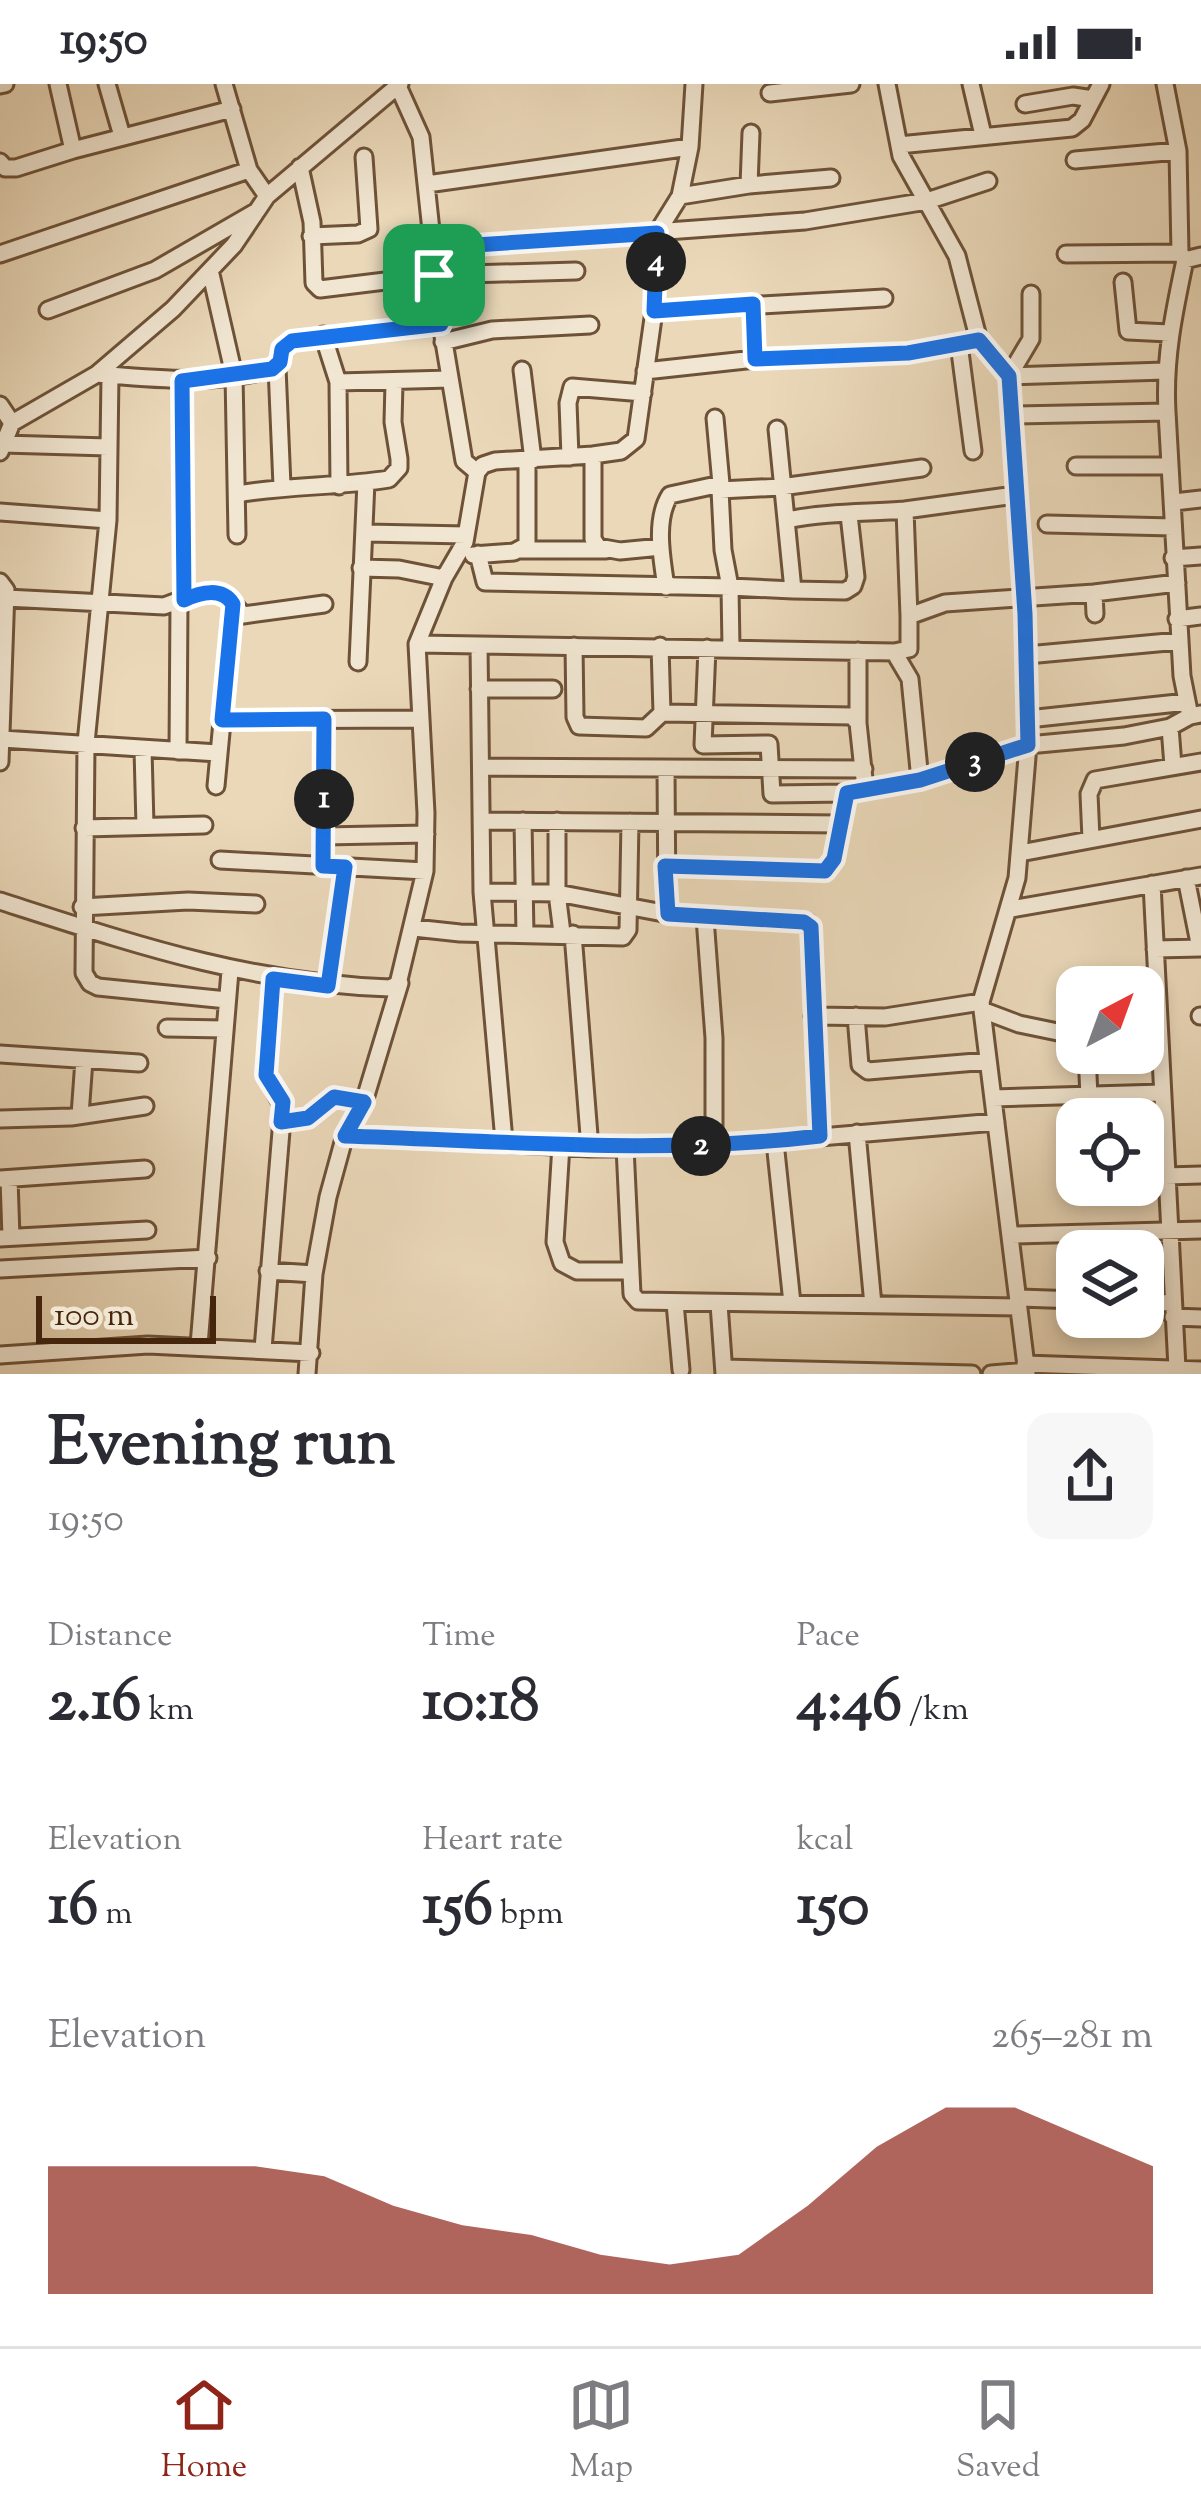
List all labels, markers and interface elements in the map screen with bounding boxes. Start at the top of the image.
text: 19:50 [60,10,148,75]
pin [383,224,485,326]
pin: 4 [626,232,686,292]
text: 4 [648,238,664,286]
icon: arrive [401,242,467,308]
pin: 3 [945,732,1005,792]
text: 3 [968,738,982,786]
pin: 1 [294,769,354,829]
text: 1 [318,775,330,823]
north arrow [1056,966,1164,1074]
map controls [1056,966,1164,1338]
button: locate [1056,1098,1164,1206]
pin: 2 [671,1116,731,1176]
text: 2 [693,1122,709,1170]
button: layers [1056,1230,1164,1338]
scale bar [36,1290,216,1343]
text: 100 m [54,1293,134,1341]
text: Evening run [48,1400,395,1495]
button: share [1027,1413,1153,1539]
text: 19:50 [48,1493,124,1549]
text: Distance [48,1613,172,1661]
text: Time [422,1613,496,1661]
text: Pace [797,1613,860,1661]
text: 2.16 [48,1661,141,1748]
text: 10:18 [422,1661,539,1748]
text: 4:46 [797,1661,902,1748]
text: km [141,1687,194,1735]
text: /km [902,1687,969,1735]
text: Elevation [48,1817,182,1865]
text: Heart rate [422,1817,563,1865]
text: kcal [797,1817,853,1865]
text: 16 [48,1865,98,1952]
text: 156 [422,1865,493,1952]
text: 150 [797,1865,869,1952]
text: m [98,1891,133,1939]
text: bpm [493,1891,563,1939]
text: Elevation [48,2010,206,2066]
text: 265–281 m [991,2010,1153,2066]
tab: Home [161,2372,247,2492]
tab: Map [568,2372,634,2492]
tab: Saved [956,2372,1040,2492]

